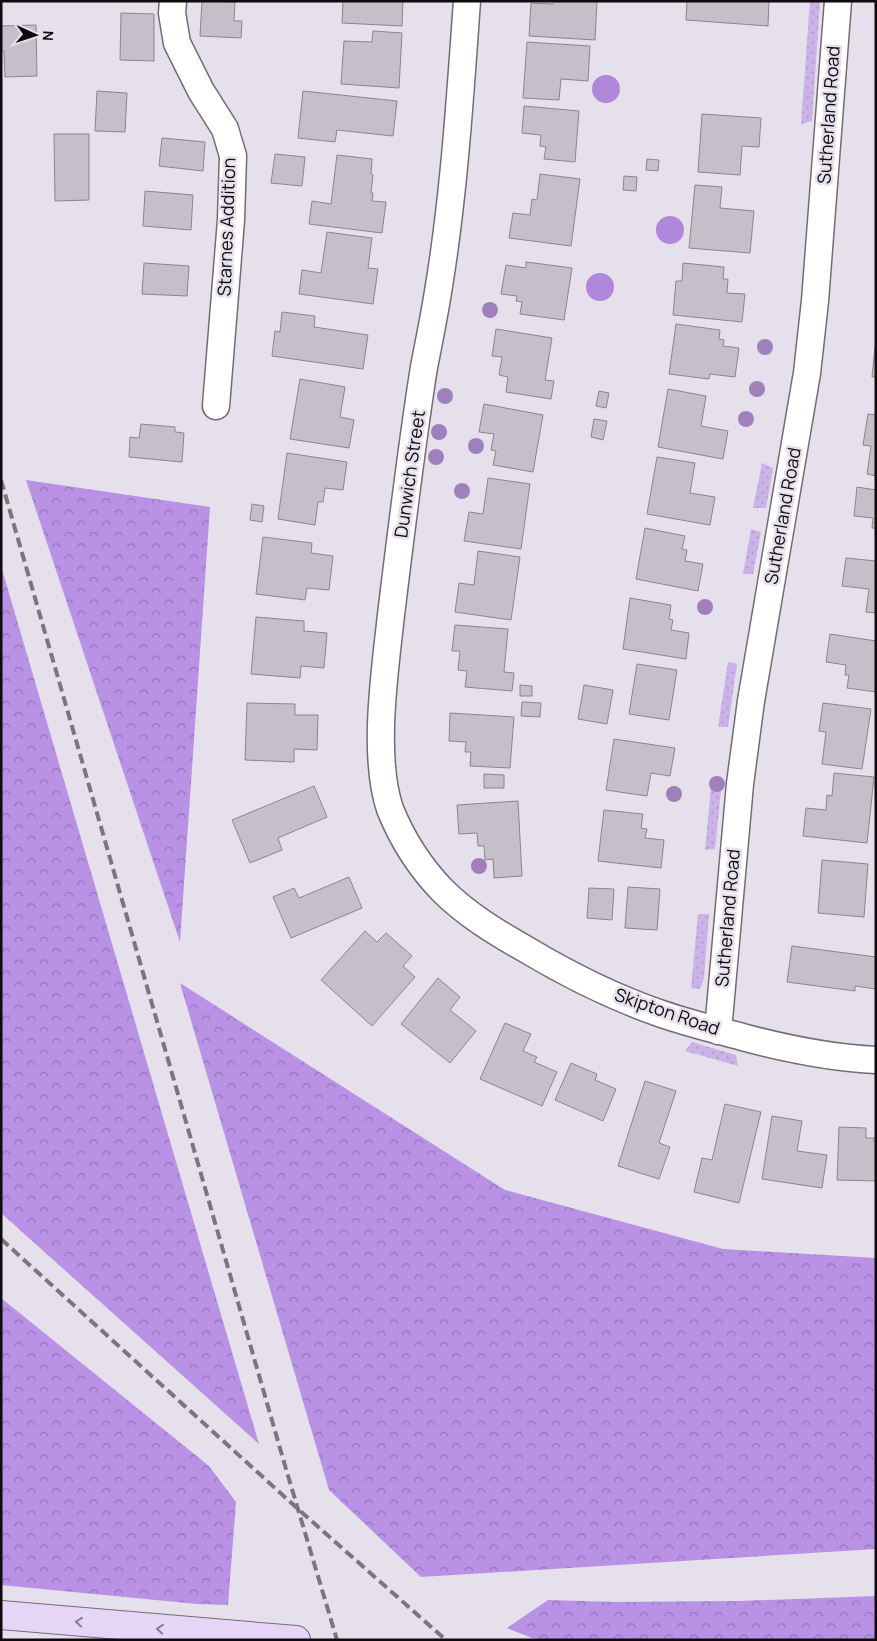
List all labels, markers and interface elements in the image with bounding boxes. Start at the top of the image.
north arrow [10,10,60,60]
text: N [39,30,58,41]
street label: Sutherland Road [811,45,845,185]
street label: Starnes Addition [212,157,240,297]
street label: Dunwich Street [388,409,430,539]
street label: Sutherland Road [758,446,806,586]
street label: Sutherland Road [709,848,745,988]
street label: Skipton Road [612,982,723,1040]
one-way arrow [74,1617,82,1628]
one-way arrow [156,1624,164,1635]

